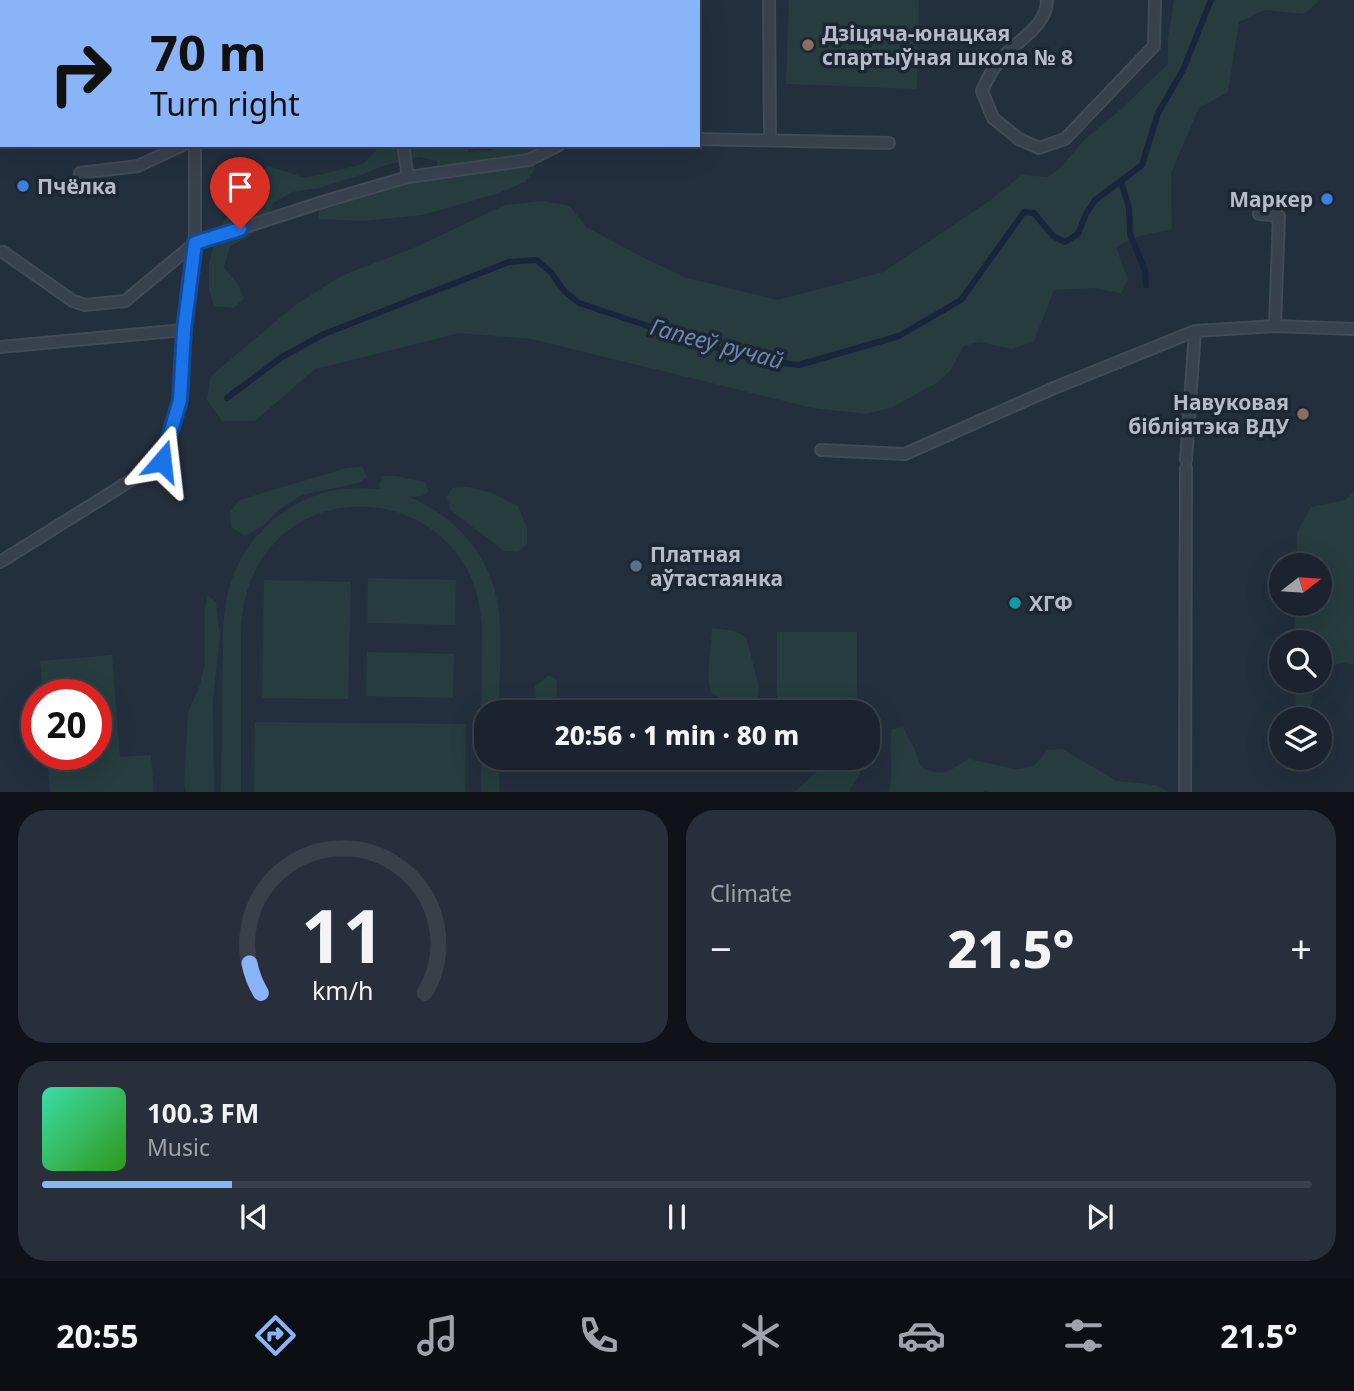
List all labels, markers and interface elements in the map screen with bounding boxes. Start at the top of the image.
text: 70 m [150,19,267,85]
place label: Дзіцяча-юнацкая спартыўная школа № 8 [822,19,1073,71]
icon: right [35,28,126,119]
marker: Дзіцяча-юнацкая спартыўная школа № 8 [800,37,816,53]
text: Turn right [150,82,300,125]
pin [210,157,270,229]
icon: arrive [221,168,259,206]
place label: Пчёлка [37,172,117,200]
marker: Пчёлка [15,178,31,194]
place label: Маркер [1229,185,1313,213]
marker: Маркер [1319,191,1335,207]
water label: Гапееў ручай [647,310,787,376]
place label: Навуковая бібліятэка ВДУ [1128,388,1289,440]
marker: Навуковая бібліятэка ВДУ [1295,406,1311,422]
position arrow [125,424,199,498]
place label: Платная аўтастаянка [650,540,783,592]
north arrow [1269,553,1332,616]
map controls [1269,553,1332,770]
marker: Платная аўтастаянка [628,558,644,574]
place label: ХГФ [1029,589,1073,617]
marker: ХГФ [1007,595,1023,611]
button: search [1269,630,1332,693]
speed limit sign: 20 [21,679,112,770]
button: layers [1269,707,1332,770]
text: 20:56 · 1 min · 80 m [555,717,799,753]
text: Climate [710,877,792,909]
text: 11 [301,885,385,984]
text: 21.5° [948,912,1074,983]
text: − [710,922,732,974]
text: + [1290,922,1312,974]
text: km/h [312,972,374,1006]
text: 100.3 FM [147,1095,259,1131]
text: Music [147,1131,210,1163]
icon: previous [235,1198,273,1236]
icon: pause [658,1198,696,1236]
icon: next [1081,1198,1119,1236]
icon: directions [251,1311,300,1360]
icon: music [413,1311,462,1360]
icon: phone [574,1311,623,1360]
icon: climate [736,1311,785,1360]
icon: car [897,1311,946,1360]
icon: filters [1059,1311,1108,1360]
text: 20:55 [56,1314,138,1357]
text: 21.5° [1220,1314,1298,1357]

